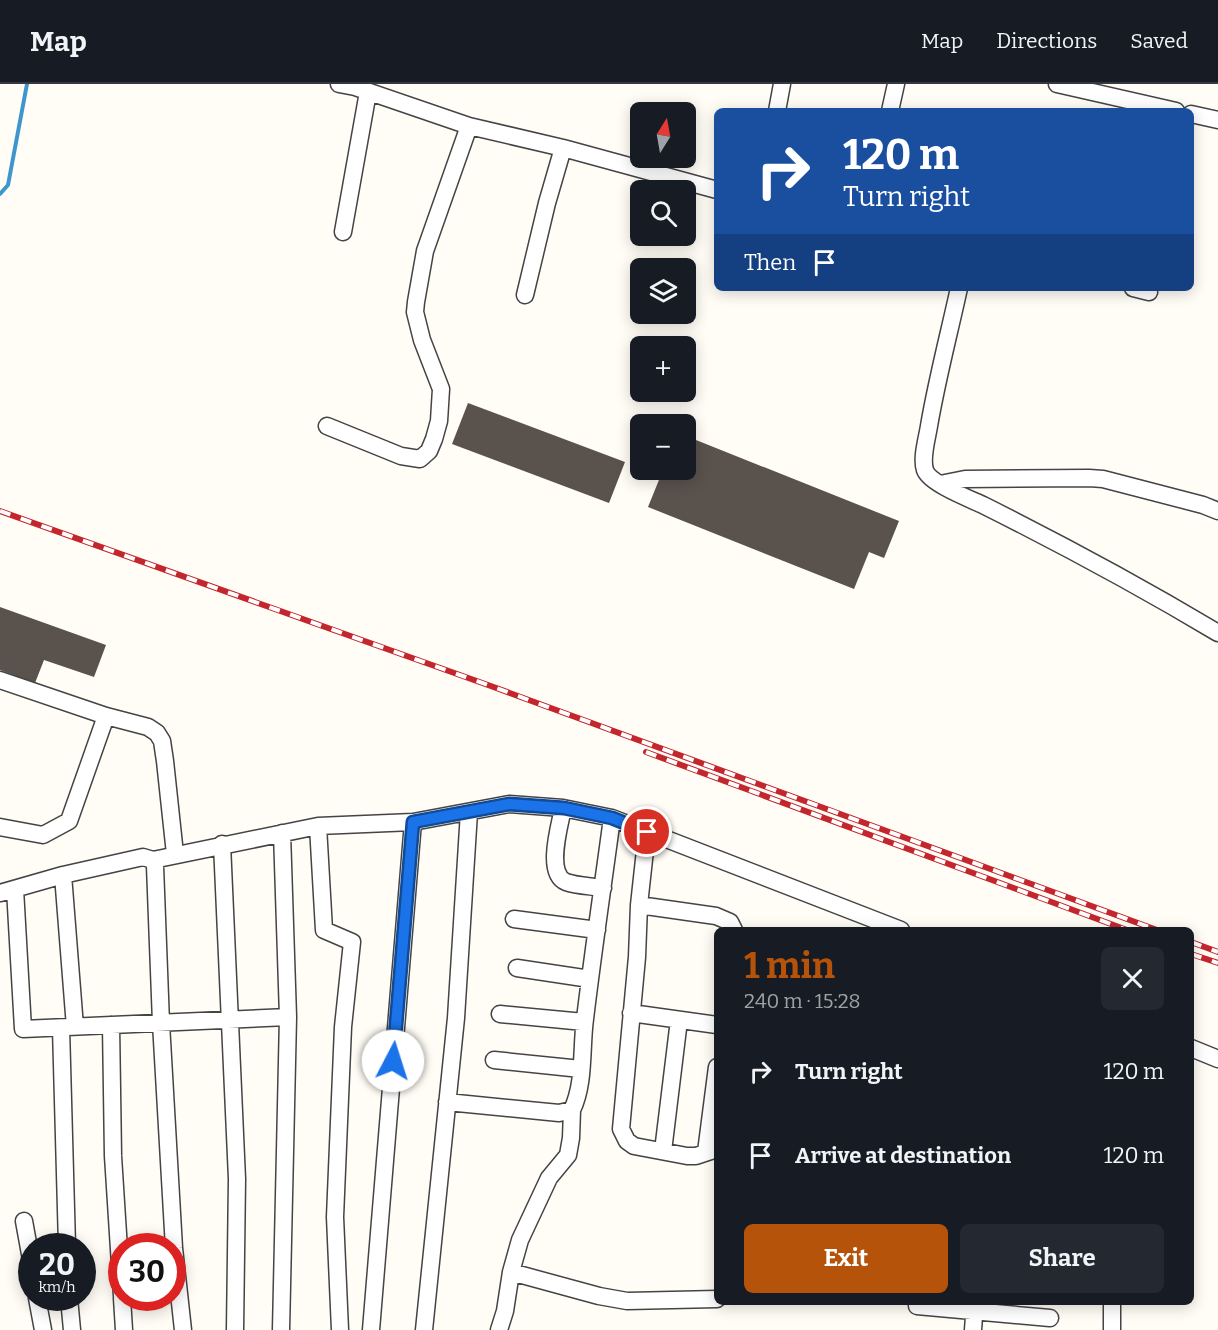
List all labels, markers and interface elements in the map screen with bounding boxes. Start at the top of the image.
text: Map [30,25,87,58]
text: Map [921,28,963,54]
text: Directions [996,28,1097,54]
text: Saved [1130,28,1188,54]
north arrow [630,102,696,168]
map controls [630,102,696,480]
text: 120 m [843,130,959,180]
icon: right [744,132,822,210]
button: search [630,180,696,246]
text: Turn right [843,181,970,213]
icon: arrive [808,246,841,279]
text: Then [744,249,796,276]
button: layers [630,258,696,324]
button: + [630,336,696,402]
button: − [630,414,696,480]
pin [621,806,672,857]
icon: arrive [630,815,663,848]
text: 1 min [744,944,835,988]
button: close [1101,947,1164,1010]
text: 240 m · 15:28 [744,989,861,1013]
position arrow [361,1029,425,1093]
icon: right [744,1055,777,1088]
text: Turn right [795,1058,903,1085]
text: 120 m [1104,1058,1164,1085]
icon: arrive [744,1139,777,1172]
text: Arrive at destination [795,1142,1011,1169]
text: 120 m [1104,1142,1164,1169]
button: Exit [744,1224,948,1293]
button: Share [960,1224,1164,1293]
speed limit sign: 30 [108,1233,186,1311]
text: 20 [39,1247,75,1283]
text: km/h [38,1278,76,1296]

